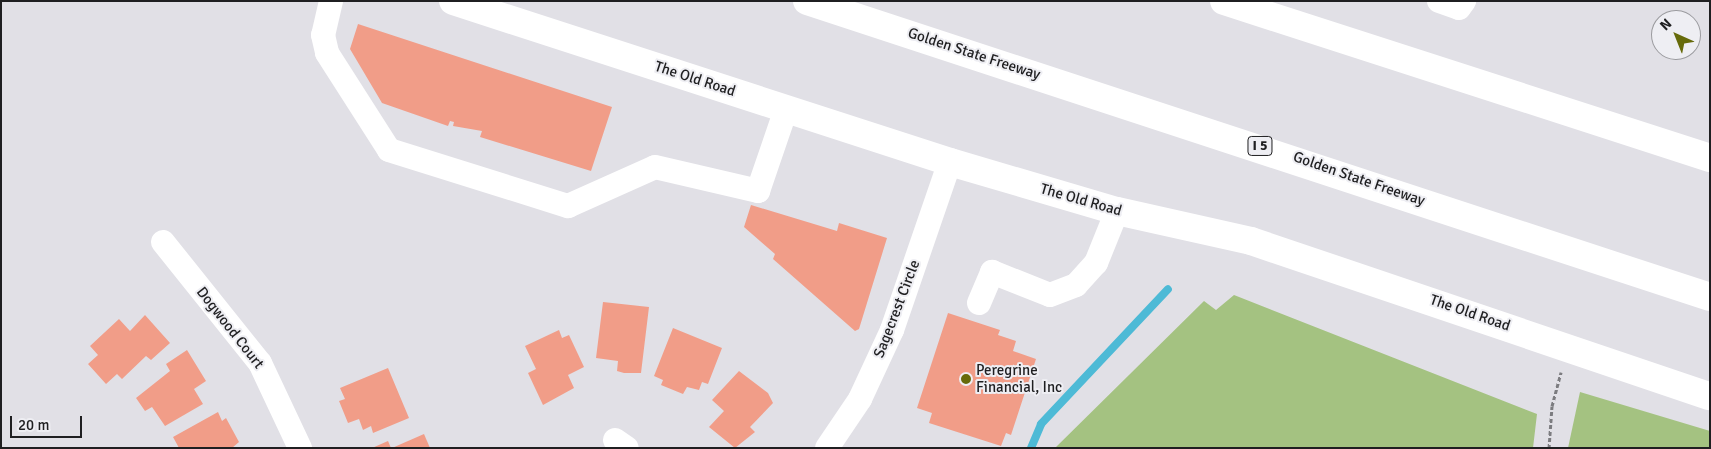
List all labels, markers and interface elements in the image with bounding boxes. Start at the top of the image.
north arrow [1651,10,1701,60]
text: N [1657,15,1675,34]
street label: Golden State Freeway [905,24,1043,84]
street label: The Old Road [652,57,738,101]
road number: I 5 [1246,134,1274,158]
street label: Golden State Freeway [1291,148,1427,210]
street label: The Old Road [1038,180,1124,220]
street label: Sagecrest Circle [870,258,924,360]
street label: Dogwood Court [192,283,268,373]
street label: The Old Road [1427,291,1513,335]
place label: Peregrine Financial, Inc [976,361,1062,396]
marker: Peregrine Financial, Inc [960,373,972,385]
scale bar [12,406,85,438]
text: 20 m [18,416,49,434]

